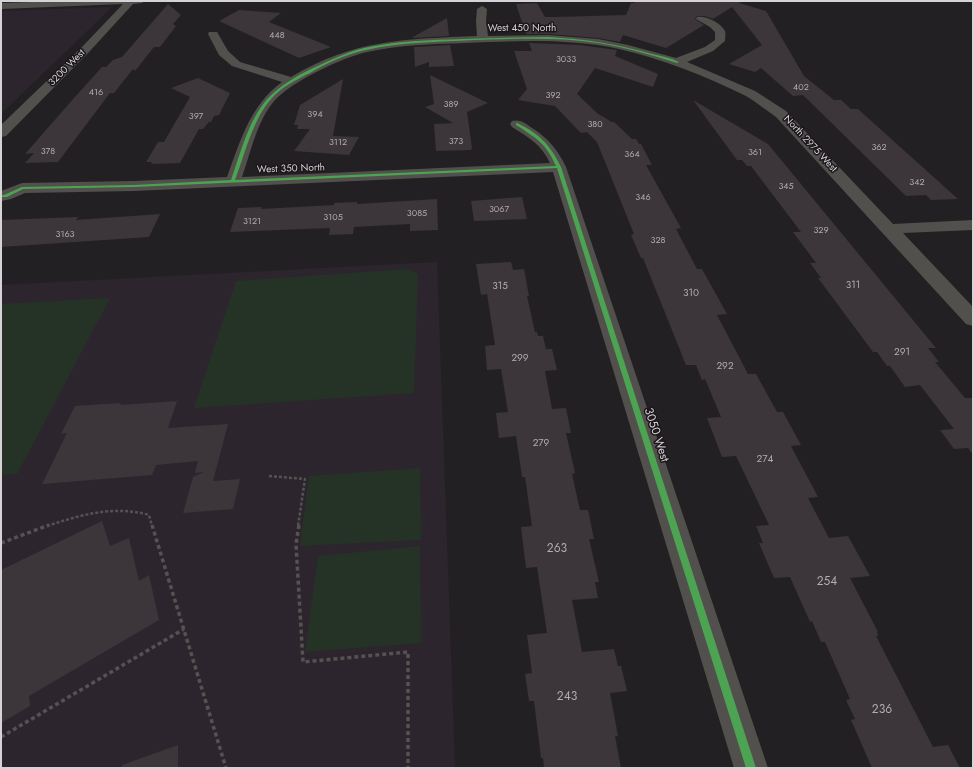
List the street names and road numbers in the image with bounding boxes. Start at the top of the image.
street label: West 450 North [488,23,556,35]
street label: 3200 West [46,47,88,89]
street label: North 2975 West [781,113,839,175]
street label: West 350 North [257,162,325,176]
street label: 3050 West [640,406,672,464]

